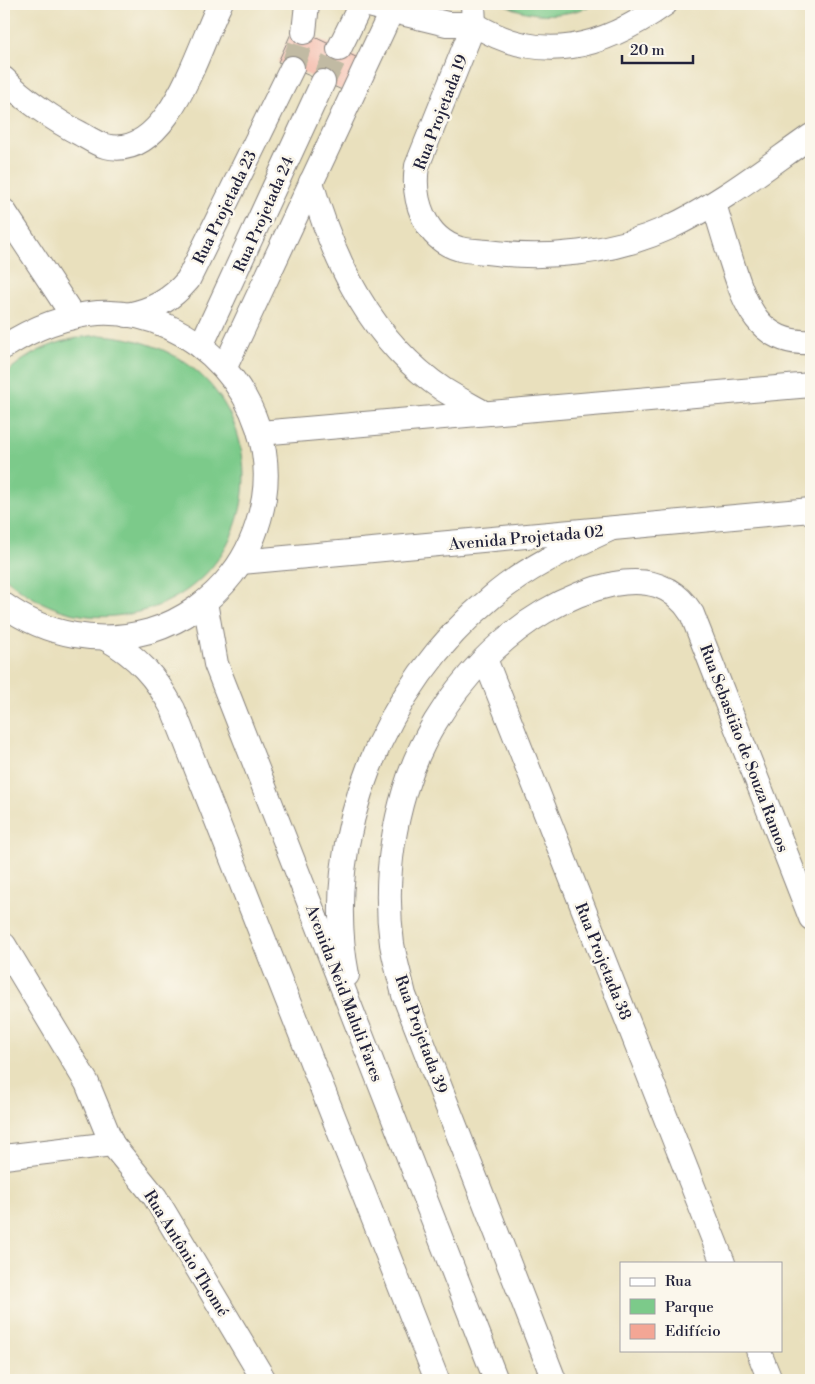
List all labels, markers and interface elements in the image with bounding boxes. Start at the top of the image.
scale bar [622,32,694,64]
text: 20 m [630,41,665,60]
street label: Rua Projetada 19 [410,52,472,173]
street label: Rua Projetada 23 [189,147,261,268]
street label: Rua Projetada 24 [229,153,299,276]
street label: Avenida Projetada 02 [447,521,604,555]
street label: Rua Sebastião de Souza Ramos [695,642,793,855]
street label: Rua Projetada 38 [570,900,636,1023]
street label: Avenida Neid Maluli Fares [301,901,387,1085]
street label: Rua Projetada 39 [390,972,452,1097]
street label: Rua Antônio Thomé [139,1187,233,1320]
legend [620,1262,782,1352]
text: Rua [665,1272,692,1291]
text: Parque [665,1298,714,1317]
text: Edifício [665,1322,721,1341]

